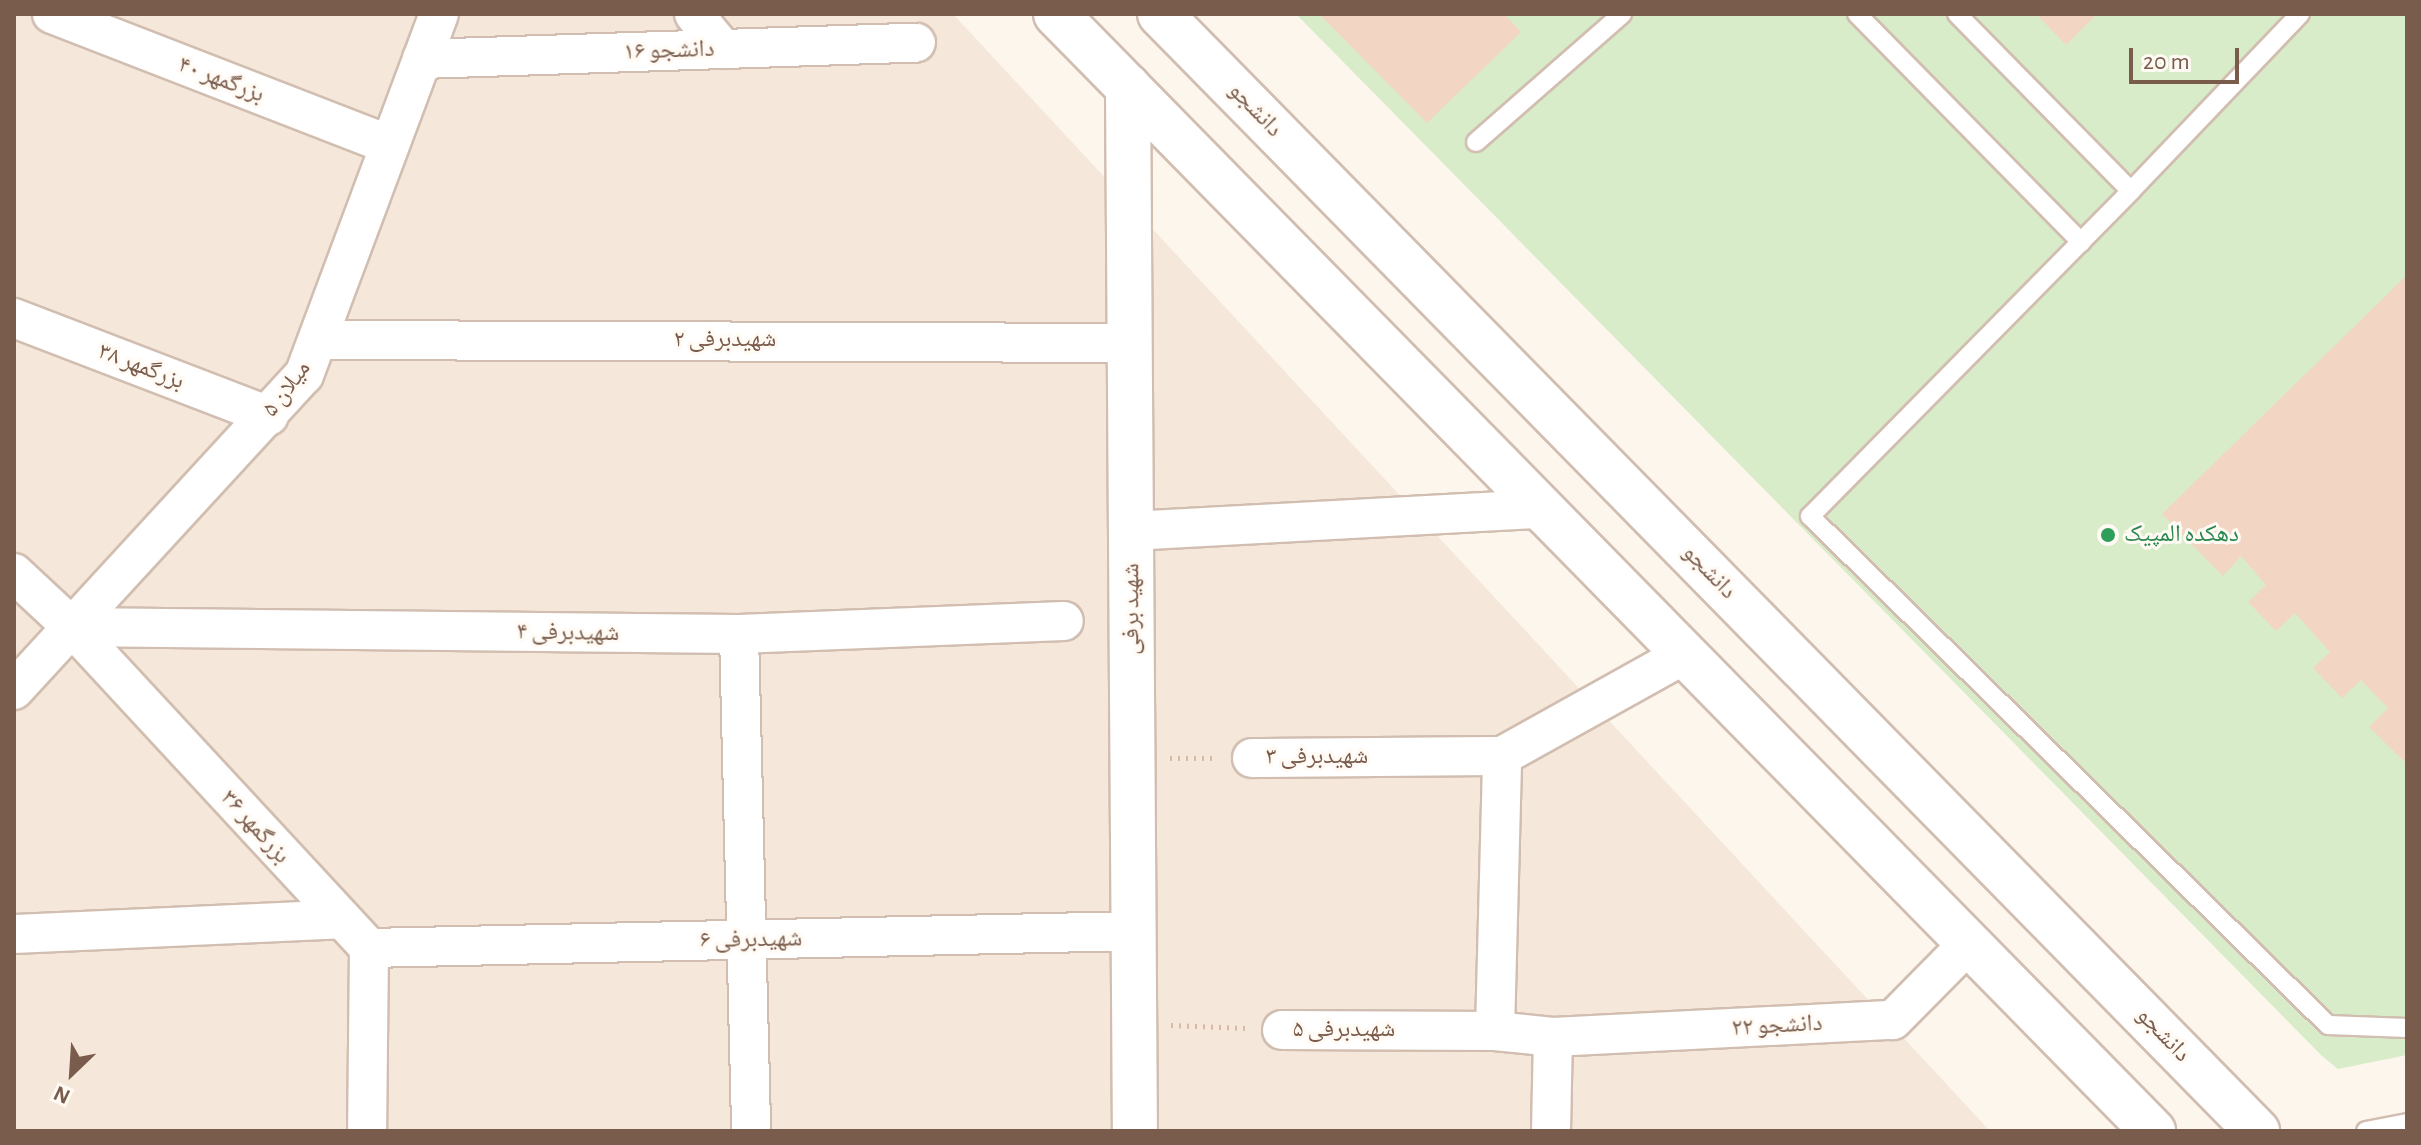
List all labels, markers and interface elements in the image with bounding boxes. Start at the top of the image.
scale bar [2133,32,2243,82]
street label: دانشجو ۱۶ [623,35,715,67]
street label: بزرگمهر ۴۰ [174,50,268,110]
text: 20 m [2143,50,2190,74]
street label: دانشجو [1222,76,1288,144]
street label: شهیدبرفی ۲ [674,326,776,354]
street label: بزرگمهر ۳۸ [94,337,188,397]
street label: میلان ۵ [257,355,317,423]
place label: دهکده المپیک [2124,521,2239,549]
marker: دهکده المپیک [2099,526,2117,544]
street label: دانشجو [1676,538,1742,606]
street label: شهید برفی [1118,563,1146,655]
street label: شهیدبرفی ۴ [516,618,620,648]
street label: شهیدبرفی ۳ [1266,743,1368,771]
street label: بزرگمهر ۳۶ [214,784,296,870]
street label: شهیدبرفی ۶ [699,925,803,955]
street label: دانشجو [2130,1001,2196,1069]
street label: دانشجو ۲۲ [1731,1009,1823,1043]
street label: شهیدبرفی ۵ [1293,1016,1395,1044]
north arrow [32,1033,112,1113]
text: N [50,1082,73,1108]

